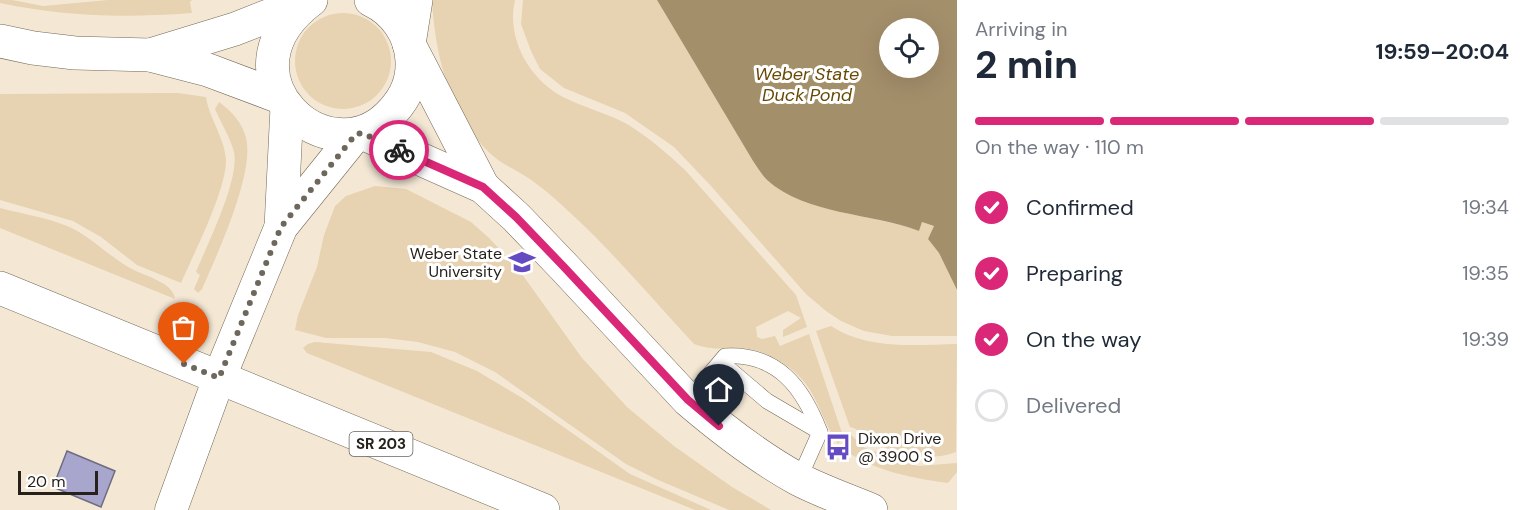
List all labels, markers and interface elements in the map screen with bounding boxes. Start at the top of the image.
text: Arriving in [975,16,1067,42]
map controls [879,18,939,78]
button: locate [879,18,939,78]
text: 19:59–20:04 [1376,37,1509,66]
text: 2 min [975,39,1078,90]
water label: Weber State Duck Pond [755,62,859,107]
courier [369,120,429,180]
icon: bike [383,134,416,167]
text: On the way · 110 m [975,134,1144,160]
icon: check [975,191,1008,224]
text: Confirmed [1026,193,1134,222]
text: 19:34 [1462,194,1509,220]
place label: Weber State University [410,243,502,282]
school or university icon: Weber State University [507,247,537,277]
icon: check [975,257,1008,290]
text: Preparing [1026,259,1123,288]
text: 19:35 [1462,260,1509,286]
pin [158,302,209,364]
icon: bag [167,311,200,344]
icon: check [975,323,1008,356]
text: On the way [1026,325,1141,354]
text: 19:39 [1462,326,1509,352]
pin [693,364,744,426]
icon: home [702,373,735,406]
text: Delivered [1026,391,1121,420]
place label: Dixon Drive @ 3900 S [858,428,941,467]
road number: SR 203 [350,432,412,456]
bus stop icon: Dixon Drive @ 3900 S [823,432,853,462]
scale bar [18,468,98,496]
text: 20 m [27,471,66,492]

